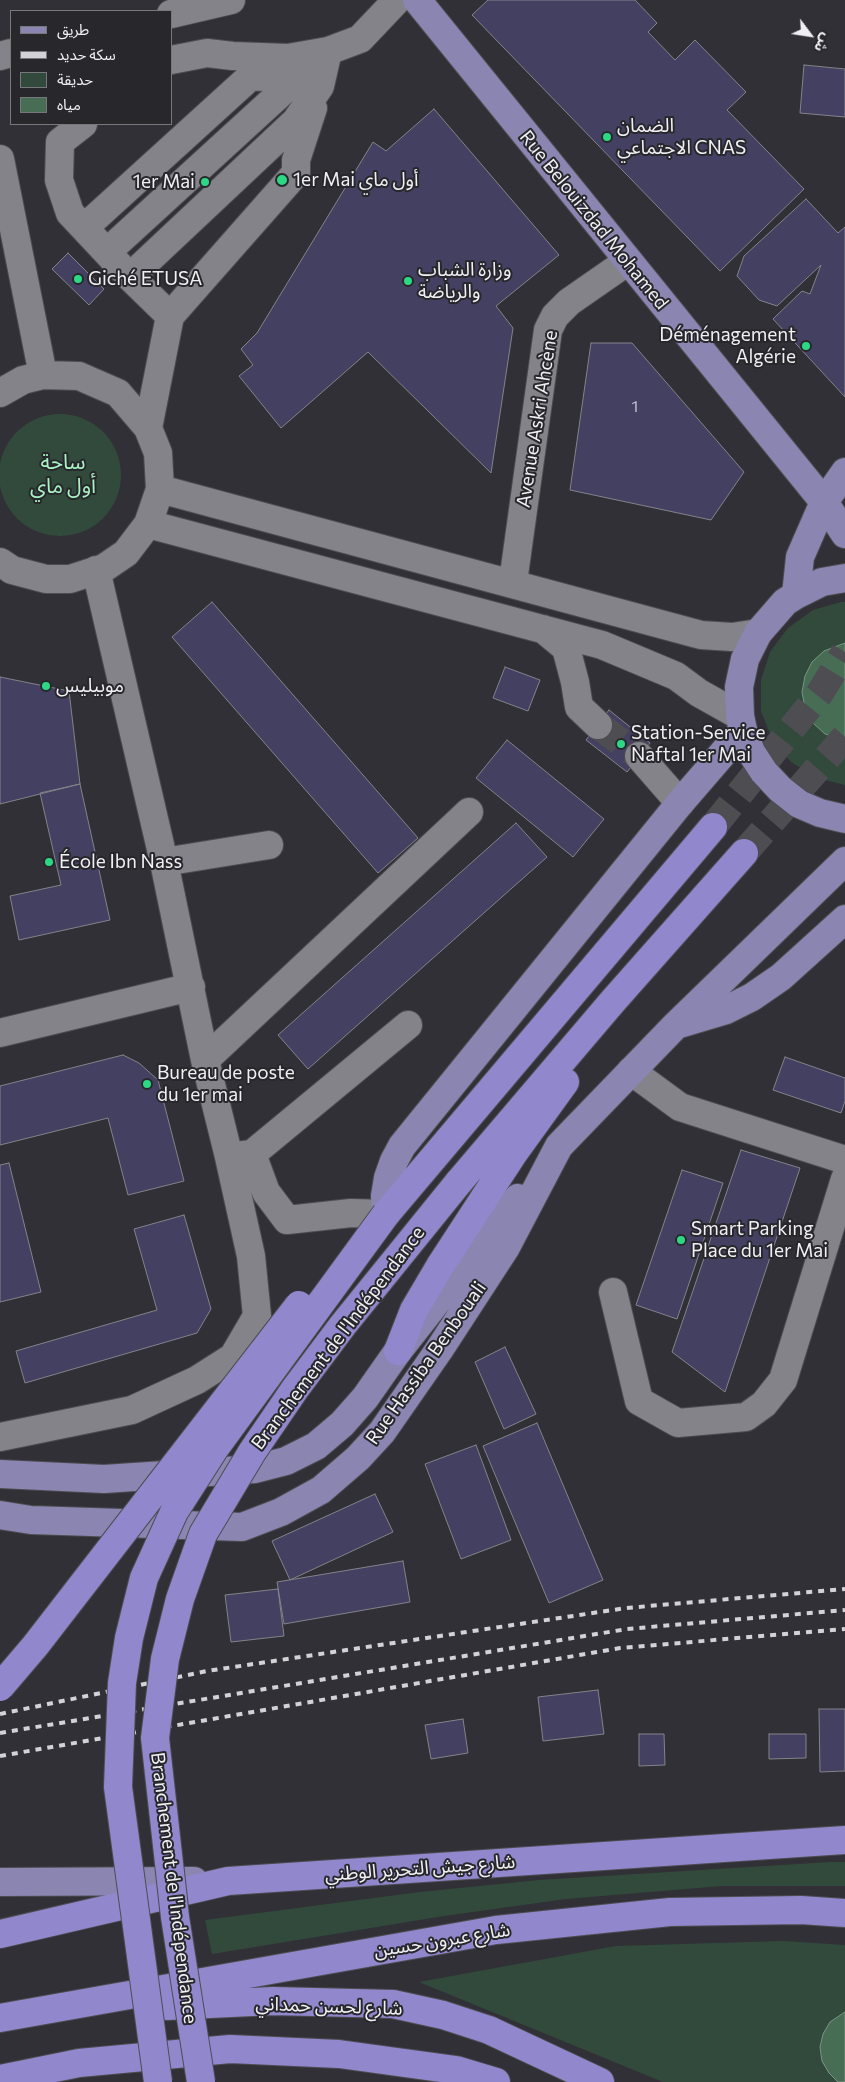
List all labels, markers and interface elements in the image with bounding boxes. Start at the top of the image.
legend [10,10,172,125]
north arrow [785,10,835,60]
text: طريق [57,20,89,38]
text: ش [811,30,836,56]
text: سكة حديد [57,45,116,63]
text: حديقة [57,70,93,88]
text: مياه [57,95,81,113]
place label: الضمان الاجتماعي CNAS [617,115,746,159]
street label: Rue Belouizdad Mohamed [515,126,673,314]
marker: الضمان الاجتماعي CNAS [601,131,613,143]
place label: 1er Mai أول ماي [293,169,419,191]
place label: 1er Mai [133,171,195,193]
marker: 1er Mai أول ماي [275,173,289,187]
marker: 1er Mai [199,176,211,188]
place label: وزارة الشباب والرياضة [418,259,512,303]
place label: Giché ETUSA [88,268,202,290]
marker: Giché ETUSA [72,273,84,285]
marker: وزارة الشباب والرياضة [402,275,414,287]
place label: Déménagement Algérie [659,324,796,368]
street label: Avenue Askri Ahcène [512,329,562,509]
marker: Déménagement Algérie [800,340,812,352]
house number: 1 [632,397,638,417]
district label: ساحة أول ماي [30,449,96,499]
place label: موبيليس [56,675,124,697]
marker: موبيليس [40,680,52,692]
place label: Station-Service Naftal 1er Mai [631,722,765,766]
marker: Station-Service Naftal 1er Mai [615,738,627,750]
place label: École Ibn Nass [59,851,182,873]
marker: École Ibn Nass [43,856,55,868]
place label: Bureau de poste du 1er mai [157,1062,295,1106]
marker: Bureau de poste du 1er mai [141,1078,153,1090]
place label: Smart Parking Place du 1er Mai [691,1218,828,1262]
street label: Branchement de l'Indépendance [247,1222,429,1454]
marker: Smart Parking Place du 1er Mai [675,1234,687,1246]
street label: Rue Hassiba Benbouali [361,1277,491,1449]
street label: Branchement de l'Indépendance [146,1751,202,2025]
street label: شارع جيش التحرير الوطني [324,1850,516,1886]
street label: شارع عبرون حسين [372,1918,512,1962]
street label: شارع لحسن حمداني [255,1992,403,2020]

